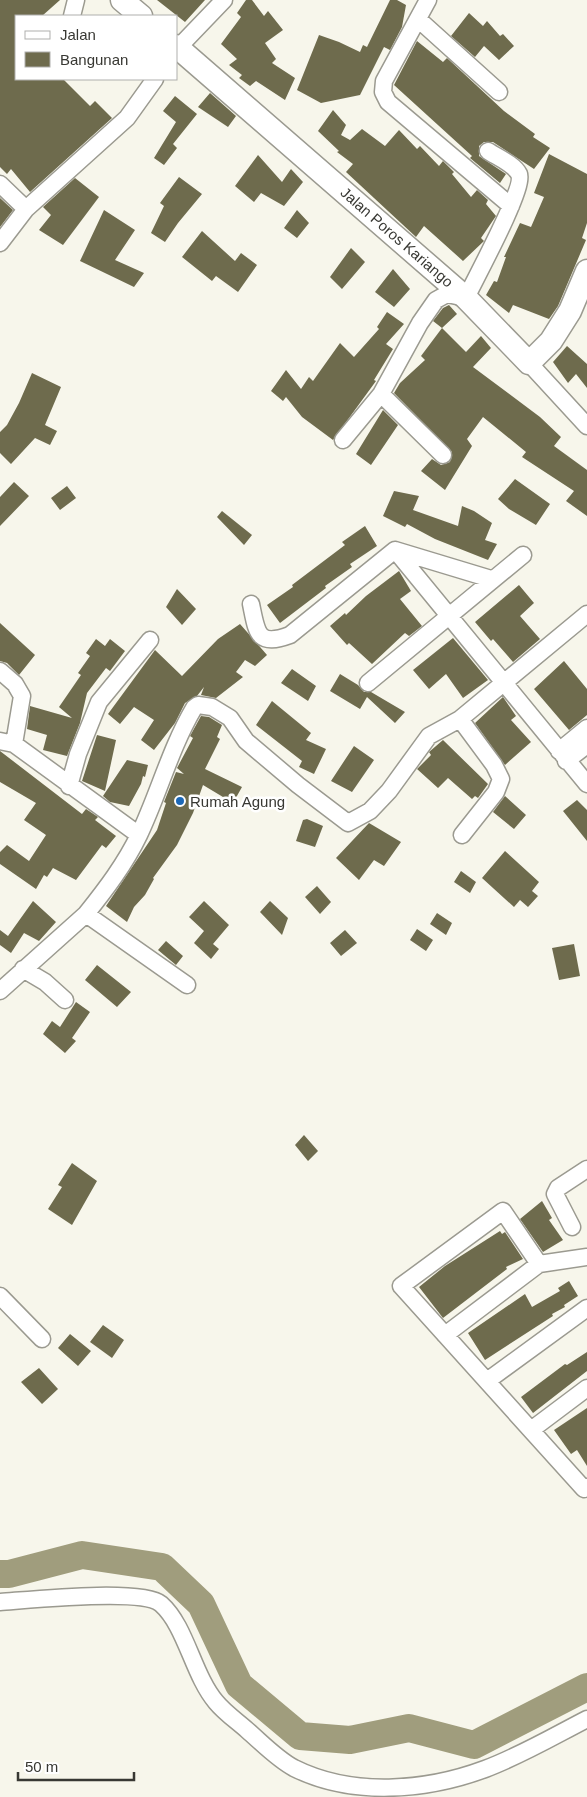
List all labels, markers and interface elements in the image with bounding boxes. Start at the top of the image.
legend [15,15,178,80]
text: Jalan [60,26,96,43]
text: Bangunan [60,51,128,68]
street label: Jalan Poros Kariango [337,184,457,290]
place label: Rumah Agung [190,793,285,810]
marker: Rumah Agung [174,795,186,807]
scale bar [18,1750,134,1782]
text: 50 m [25,1758,58,1775]

